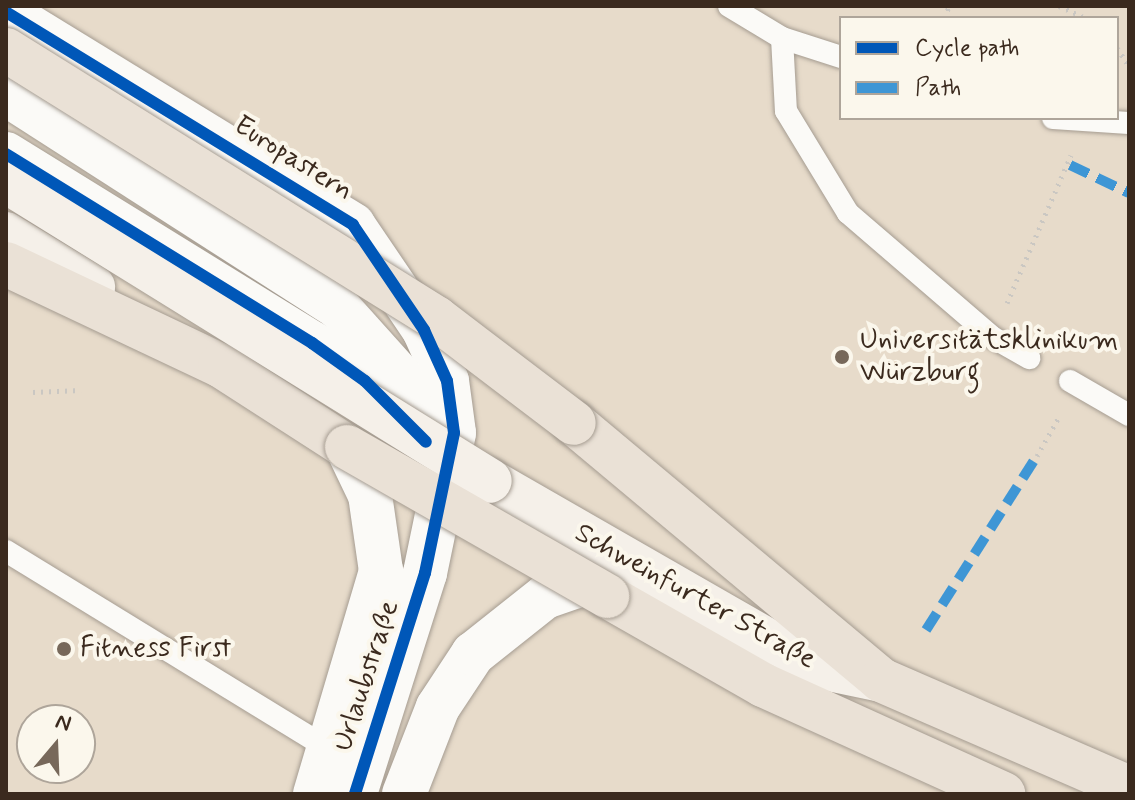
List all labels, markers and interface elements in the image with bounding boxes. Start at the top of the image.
legend [839,16,1119,120]
text: Cycle path [915,33,1020,64]
text: Path [915,73,961,104]
street label: Europastern [227,109,359,209]
place label: Universitätsklinikum Würzburg [860,324,1118,390]
marker: Universitätsklinikum Würzburg [831,346,853,368]
street label: Schweinfurter Straße [571,518,819,676]
street label: Urlaubstraße [327,597,407,755]
place label: Fitness First [80,632,230,666]
marker: Fitness First [55,640,73,658]
north arrow [16,704,96,784]
text: N [52,708,75,739]

